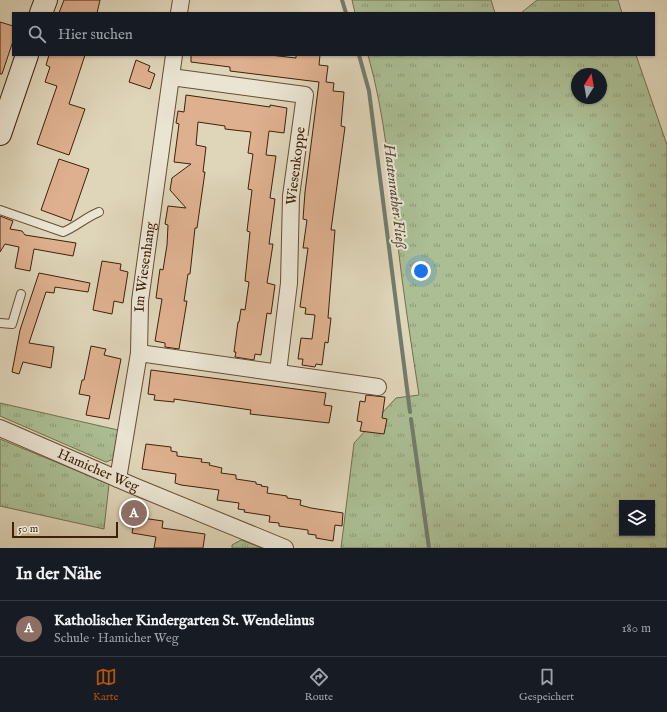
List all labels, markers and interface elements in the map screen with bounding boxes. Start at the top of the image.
search box [12,12,655,56]
icon: search [26,23,48,45]
text: Hier suchen [58,25,133,44]
north arrow [571,68,607,104]
street label: Wiesenkoppe [282,125,310,206]
water label: Hastenrather Fließ [379,142,411,250]
street label: Im Wiesenhang [130,220,160,312]
your location [411,261,431,281]
street label: Hamicher Weg [55,445,142,496]
pin: A [121,498,147,528]
map controls [619,500,655,536]
button: layers [619,500,655,536]
scale bar [12,520,118,539]
text: 50 m [18,522,38,536]
text: In der Nähe [16,564,101,585]
text: Katholischer Kindergarten St. Wendelinus [54,611,314,630]
text: A [25,620,33,637]
text: 180 m [622,620,651,637]
text: Schule · Hamicher Weg [54,630,179,647]
tab: Karte [93,666,119,704]
tab: Route [304,666,333,704]
tab: Gespeichert [519,666,574,704]

